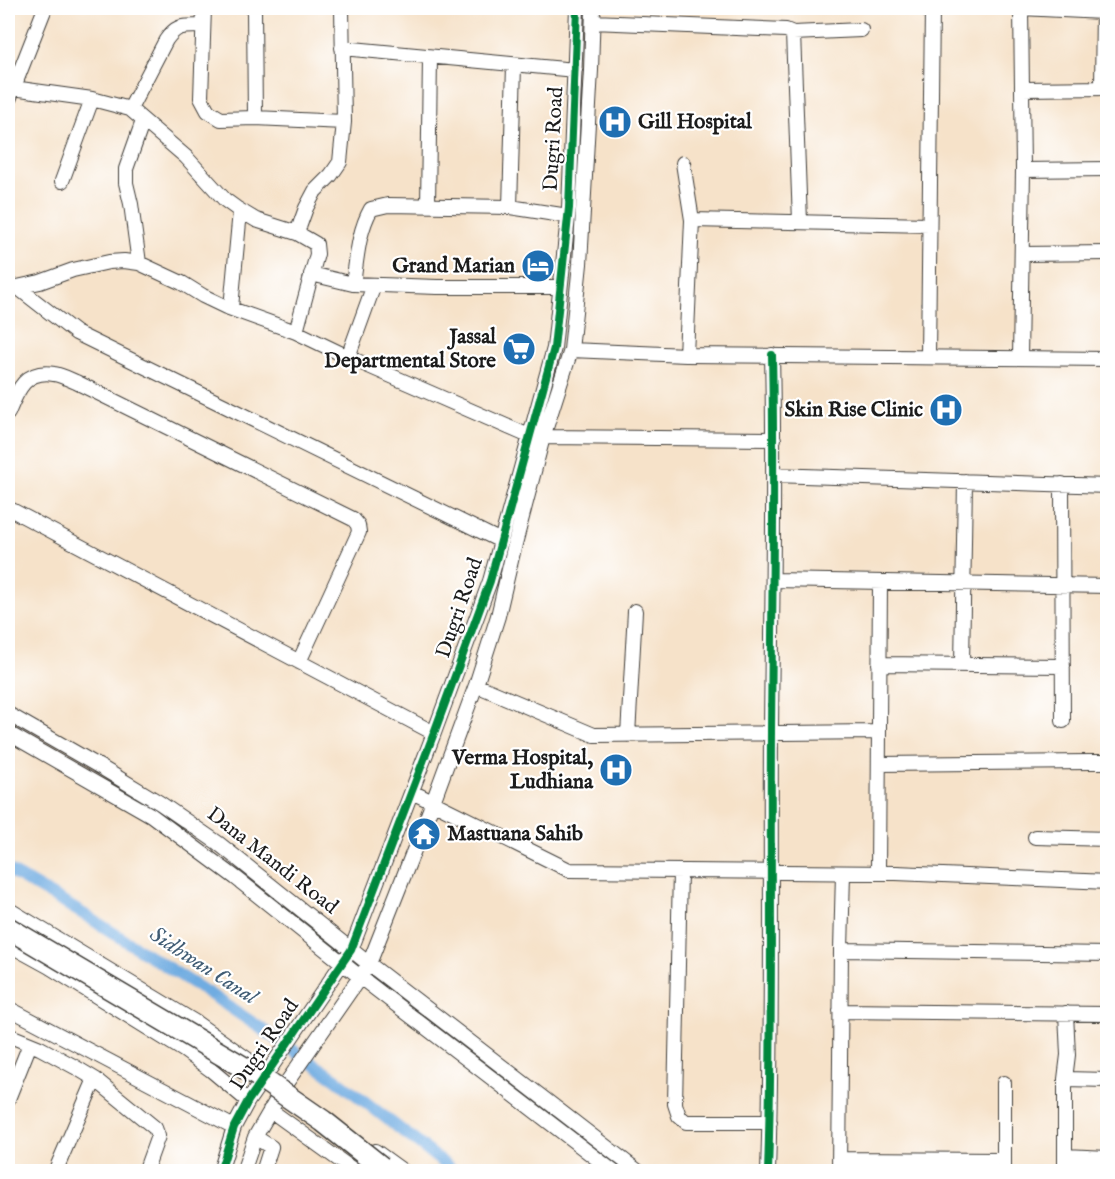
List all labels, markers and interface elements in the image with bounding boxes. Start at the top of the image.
street label: Dugri Road [538,85,570,192]
hospital icon: Gill Hospital [597,104,633,140]
place label: Gill Hospital [638,109,753,136]
hotel icon: Grand Marian [520,248,556,284]
place label: Grand Marian [392,253,515,280]
place label: Jassal Departmental Store [324,324,497,375]
supermarket icon: Jassal Departmental Store [501,331,537,367]
hospital icon: Skin Rise Clinic [928,392,964,428]
place label: Skin Rise Clinic [784,397,923,424]
street label: Dugri Road [430,553,490,662]
place label: Verma Hospital, Ludhiana [451,745,594,796]
hospital icon: Verma Hospital, Ludhiana [598,752,634,788]
street label: Dana Mandi Road [201,801,344,921]
temple icon: Mastuana Sahib [406,816,442,852]
place label: Mastuana Sahib [447,821,583,848]
water label: Sidhwan Canal [144,921,264,1012]
street label: Dugri Road [225,993,306,1096]

